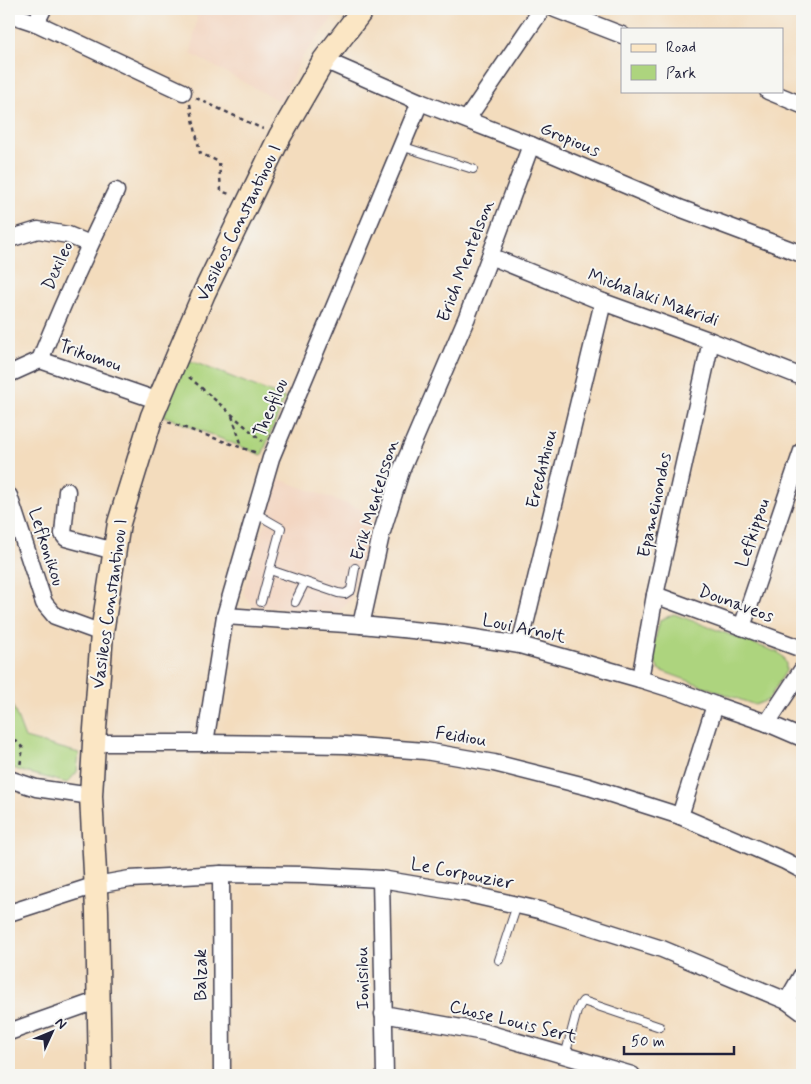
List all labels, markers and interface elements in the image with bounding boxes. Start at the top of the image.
legend [621,28,784,92]
text: Road [666,38,696,58]
text: Park [666,64,696,84]
street label: Gropious [536,117,604,163]
street label: Vasileos Constantinou I [191,141,287,305]
street label: Erich Mentelson [432,196,500,326]
street label: Dexileo [37,238,79,294]
street label: Michalaki Makridi [584,263,722,333]
street label: Trikomou [55,334,125,378]
street label: Theofilou [248,375,294,441]
street label: Erechthiou [521,427,563,511]
street label: Erik Mentelsson [345,436,405,564]
street label: Epameinondos [632,450,678,560]
street label: Lefkippou [730,495,776,571]
street label: Lefkonikou [22,505,70,589]
street label: Vasileos Constantinou I [86,517,134,691]
street label: Dounaveos [695,579,777,629]
street label: Loui Arnolt [480,608,568,650]
street label: Feidiou [434,721,488,753]
street label: Le Corpouzier [409,852,516,896]
street label: Ionisilou [350,946,376,1010]
street label: Balzak [189,949,213,1001]
street label: Chose Louis Sert [447,995,580,1050]
north arrow [28,1006,78,1056]
text: N [51,1014,70,1033]
scale bar [624,1024,734,1056]
text: 50 m [631,1032,665,1052]

